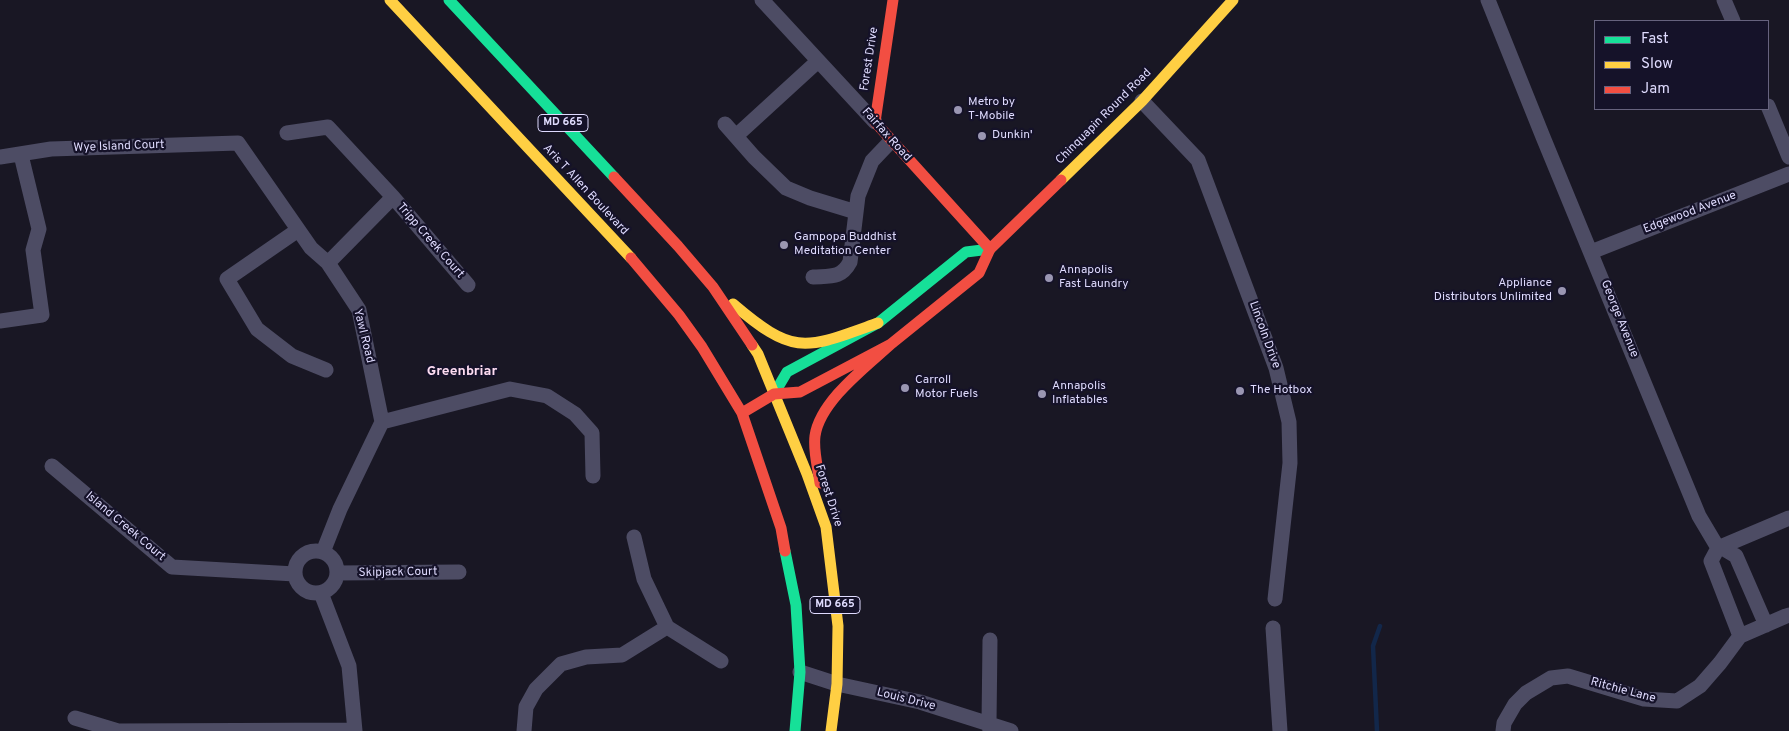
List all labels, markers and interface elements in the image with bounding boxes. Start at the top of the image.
legend [1594,20,1769,110]
street label: Forest Drive [858,26,882,92]
text: Fast [1641,30,1669,49]
text: Slow [1641,55,1673,74]
street label: Chinquapin Round Road [1053,66,1155,168]
text: Jam [1641,80,1670,99]
place label: Metro by T-Mobile [968,96,1015,124]
marker: Metro by T-Mobile [952,104,964,116]
street label: Fairfax Road [858,105,914,165]
road number: MD 665 [538,115,588,132]
place label: Dunkin' [992,129,1033,143]
marker: Dunkin' [976,130,988,142]
street label: Wye Island Court [73,138,165,156]
street label: Aris T Allen Boulevard [539,142,631,238]
street label: Edgewood Avenue [1641,189,1739,237]
street label: Tripp Creek Court [393,200,467,282]
place label: Gampopa Buddhist Meditation Center [794,231,897,259]
marker: Gampopa Buddhist Meditation Center [778,239,790,251]
place label: Annapolis Fast Laundry [1059,264,1129,292]
marker: Annapolis Fast Laundry [1043,272,1055,284]
place label: Appliance Distributors Unlimited [1434,277,1552,305]
street label: George Avenue [1597,278,1641,360]
marker: Appliance Distributors Unlimited [1556,285,1568,297]
street label: Lincoln Drive [1245,299,1283,371]
street label: Yawl Road [349,307,377,365]
district label: Greenbriar [427,364,497,380]
place label: Carroll Motor Fuels [915,374,978,402]
place label: Annapolis Inflatables [1052,380,1108,408]
marker: Carroll Motor Fuels [899,382,911,394]
place label: The Hotbox [1250,384,1312,398]
marker: The Hotbox [1234,385,1246,397]
marker: Annapolis Inflatables [1036,388,1048,400]
street label: Forest Drive [811,463,845,529]
street label: Island Creek Court [82,489,168,565]
street label: Skipjack Court [358,565,438,581]
road number: MD 665 [810,596,860,614]
street label: Ritchie Lane [1589,675,1657,707]
street label: Louis Drive [875,686,937,714]

